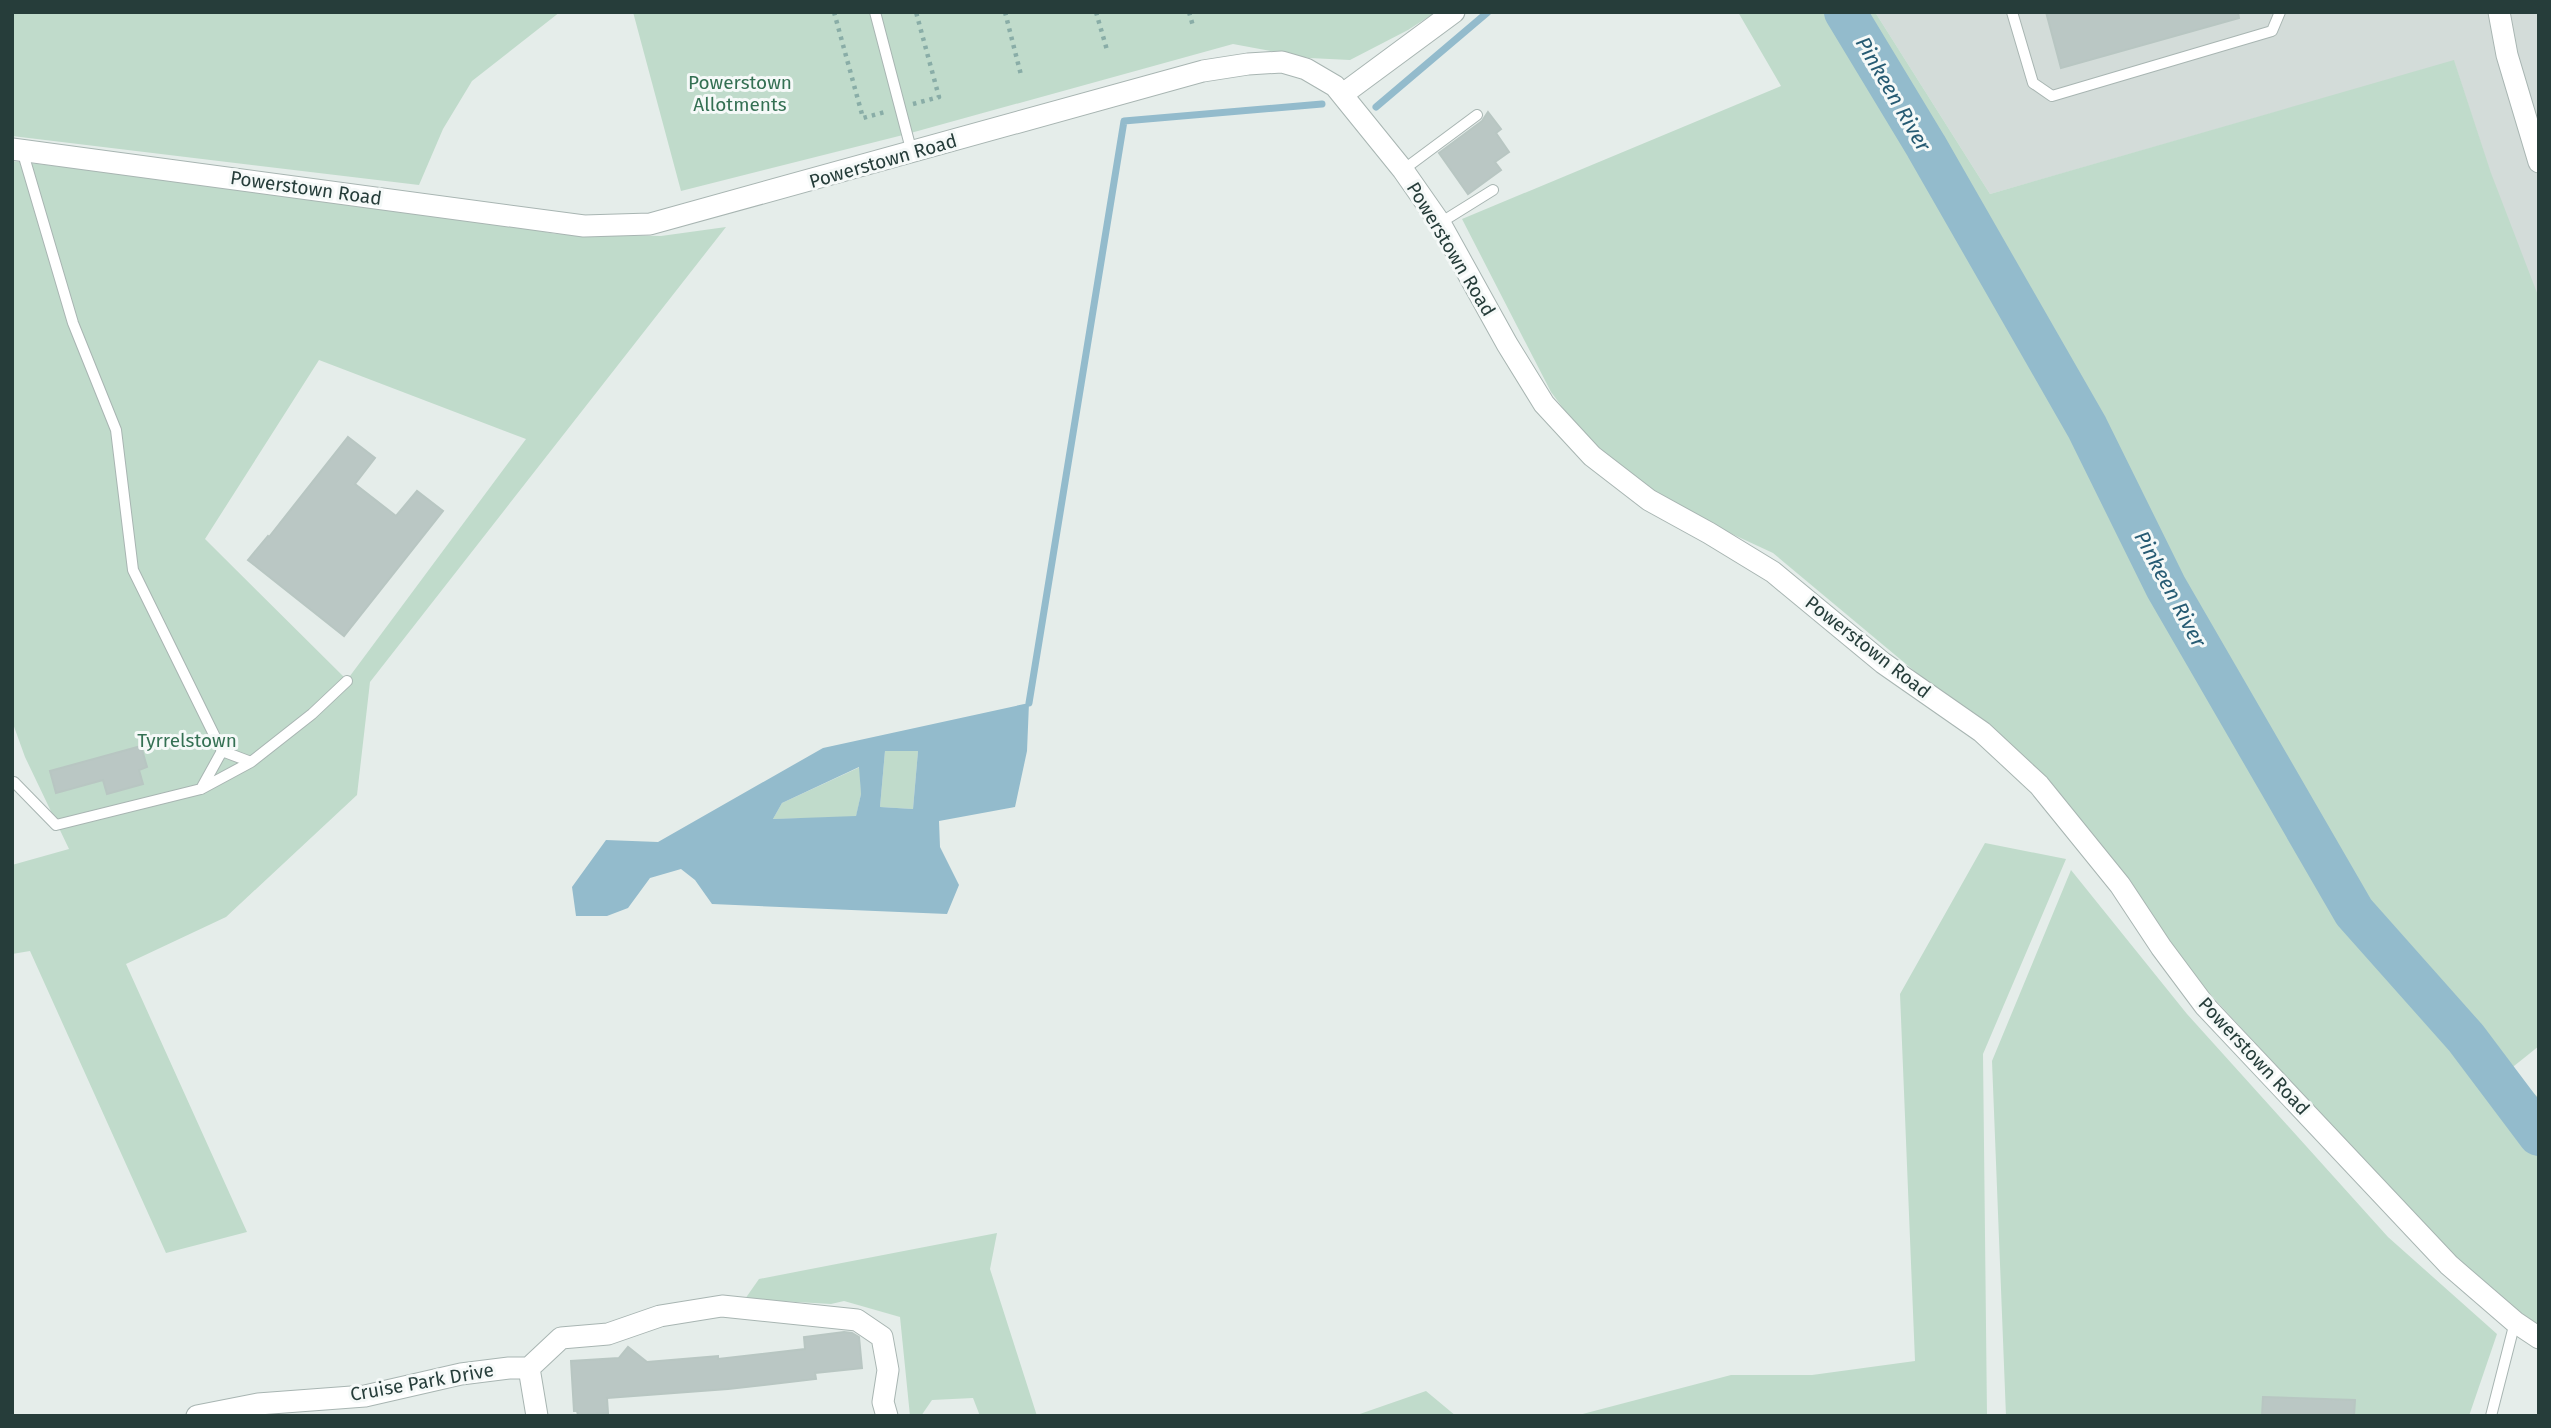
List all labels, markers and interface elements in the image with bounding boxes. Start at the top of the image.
water label: Pinkeen River [1850,32,1937,157]
park label: Powerstown Allotments [688,71,792,116]
street label: Powerstown Road [806,129,960,193]
street label: Powerstown Road [229,166,383,210]
street label: Powerstown Road [1402,178,1500,320]
water label: Pinkeen River [2128,526,2212,653]
street label: Powerstown Road [1801,591,1935,703]
park label: Tyrrelstown [137,729,237,752]
street label: Powerstown Road [2194,992,2314,1120]
street label: Cruise Park Drive [348,1358,496,1406]

